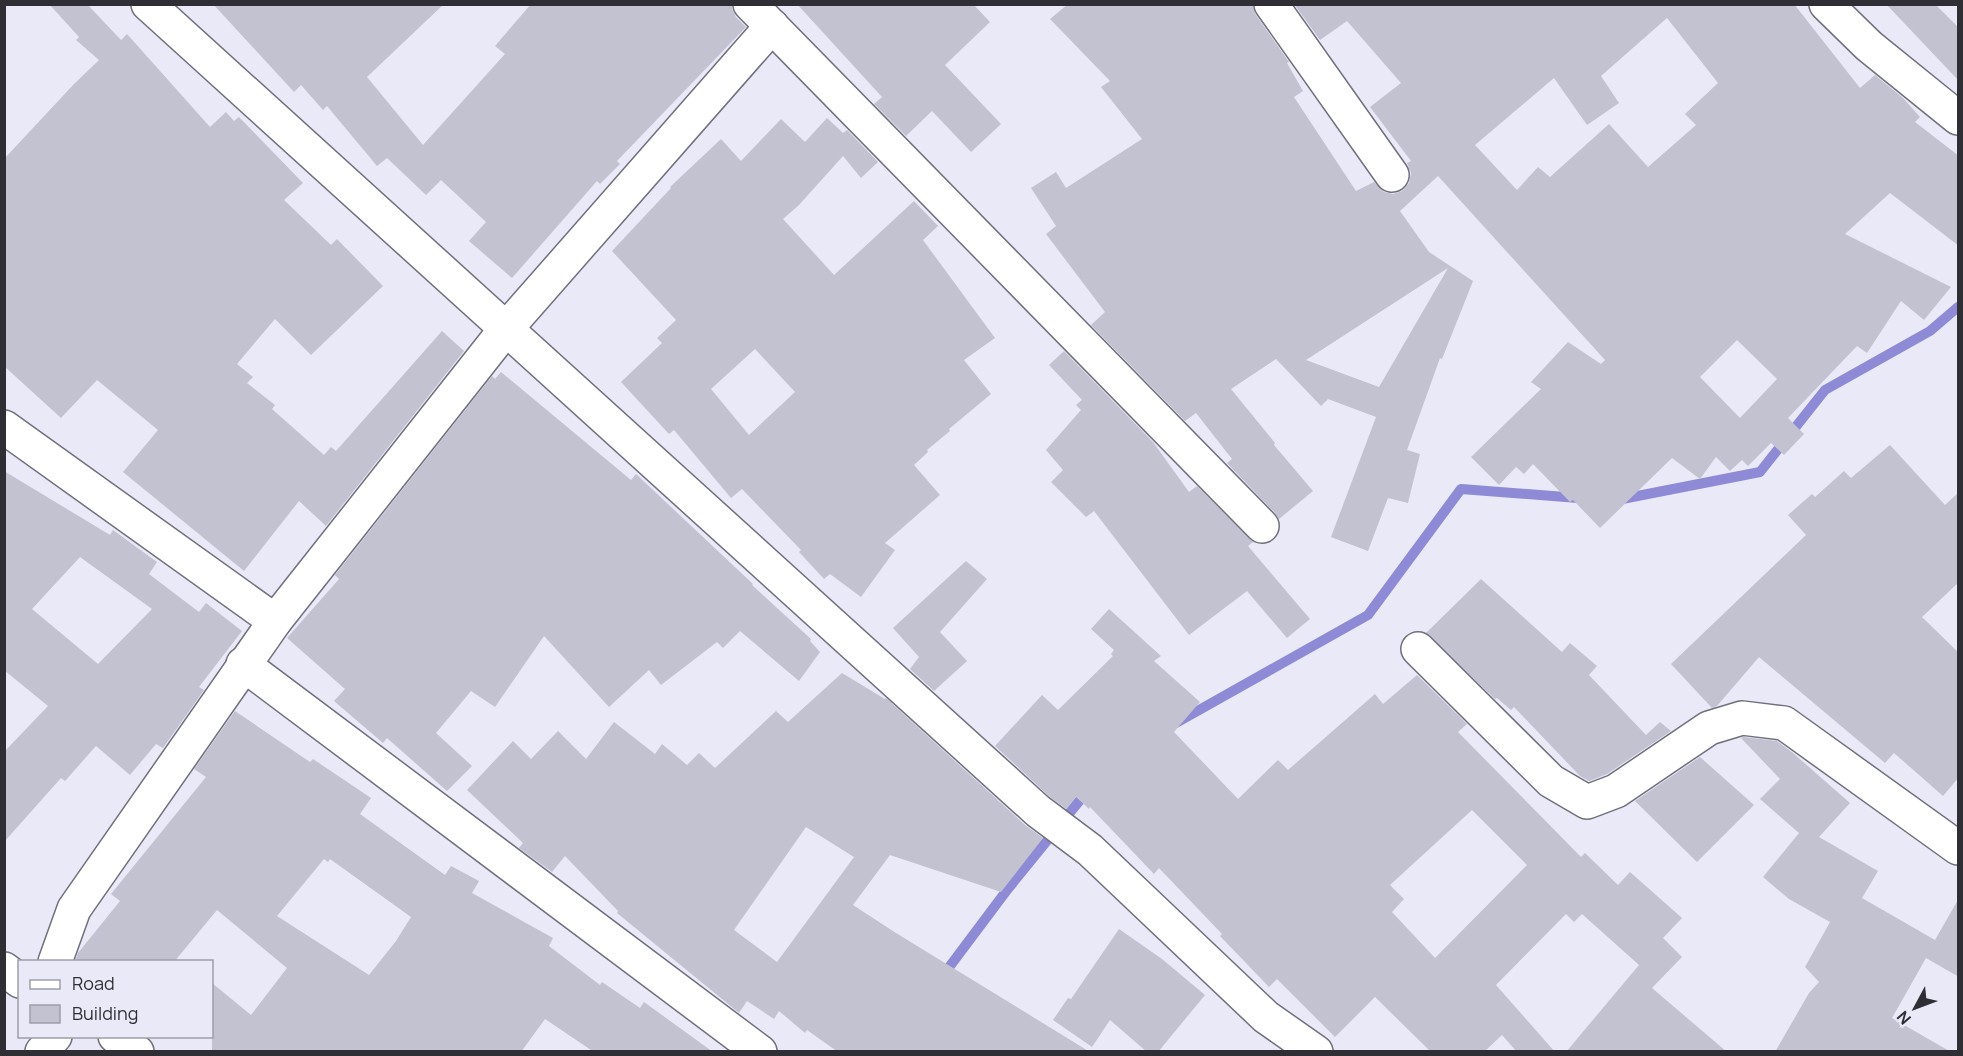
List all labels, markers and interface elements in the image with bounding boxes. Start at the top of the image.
legend [18,960,213,1038]
text: Road [72,971,115,995]
north arrow [1885,978,1945,1038]
text: Building [72,1001,138,1025]
text: N [1892,1006,1916,1029]

